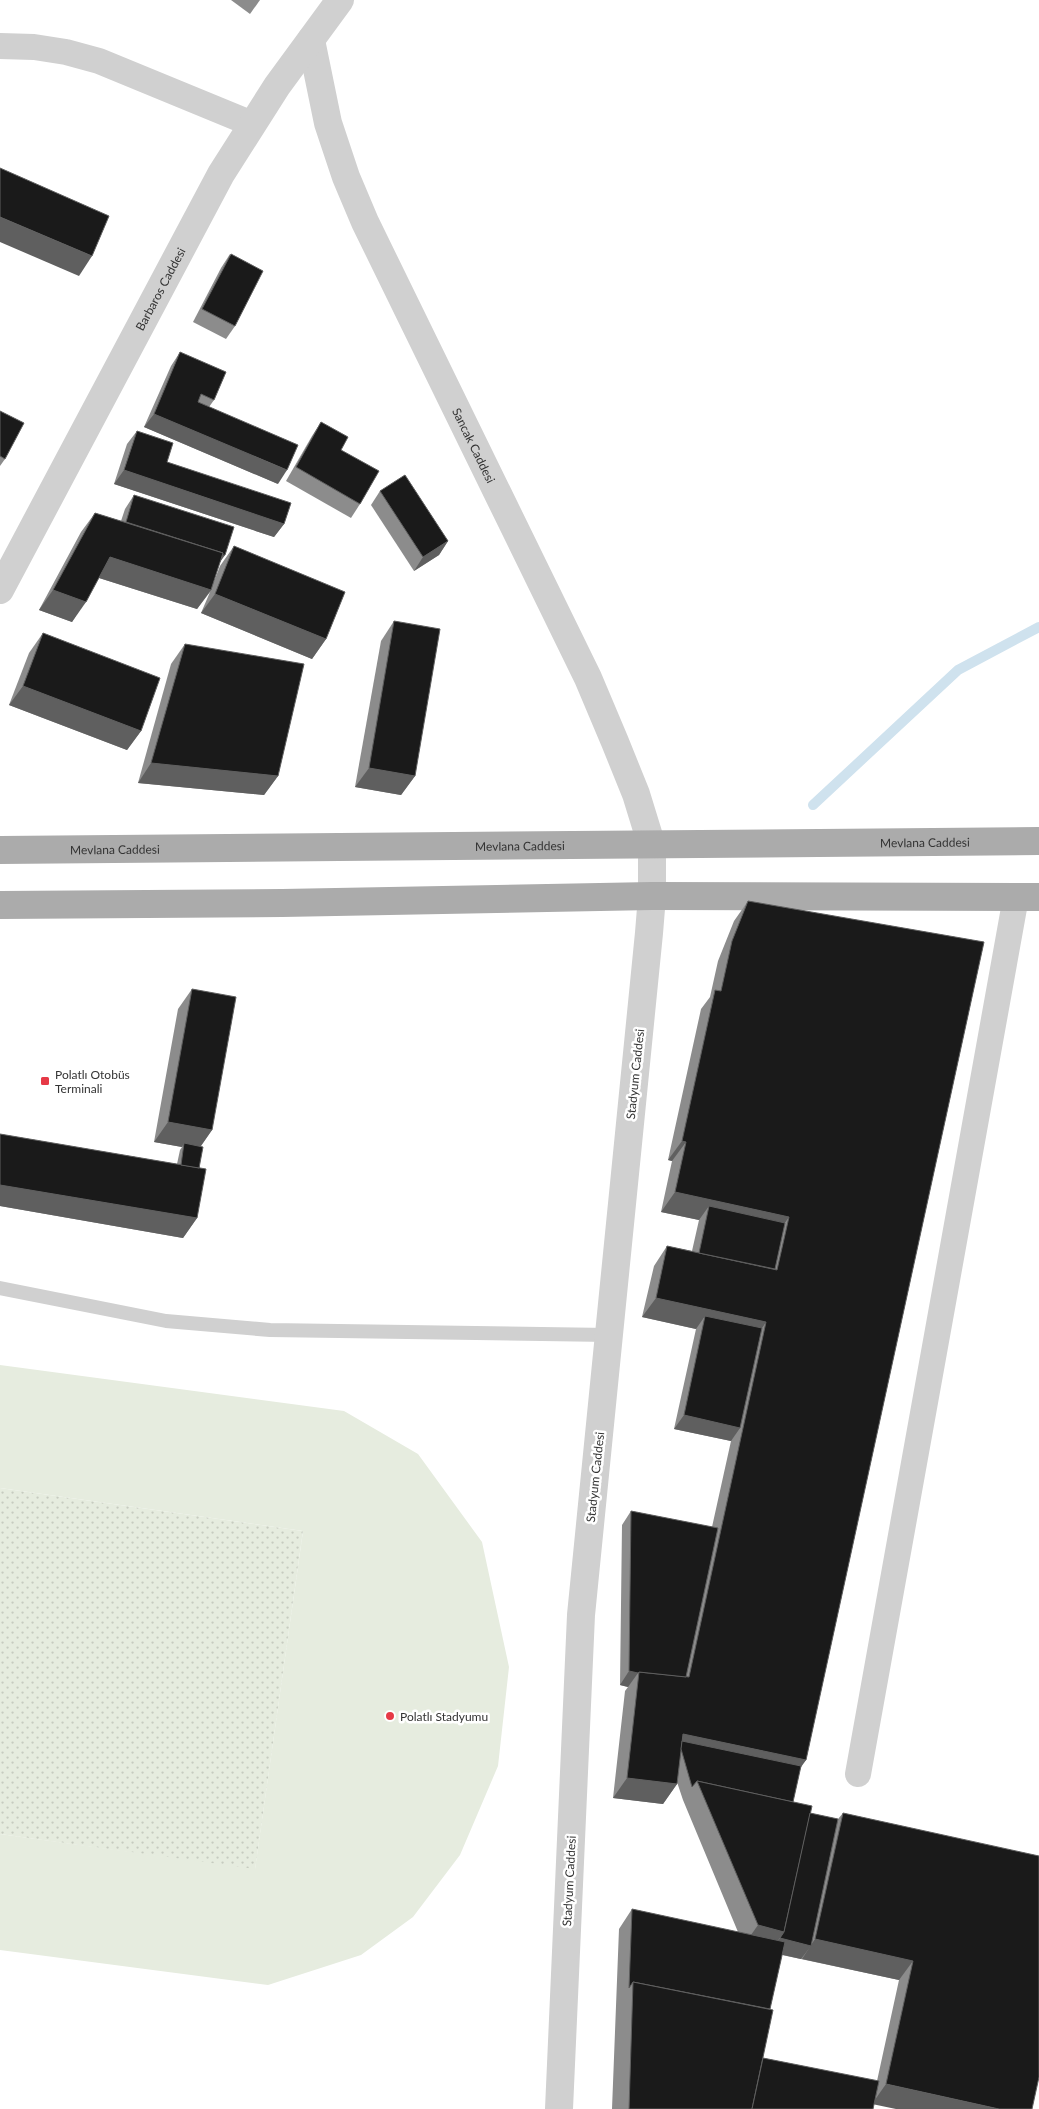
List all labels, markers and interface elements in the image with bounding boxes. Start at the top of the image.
street label: Barbaros Caddesi [132,245,188,333]
street label: Sancak Caddesi [449,405,499,485]
street label: Mevlana Caddesi [880,834,970,850]
street label: Mevlana Caddesi [475,838,565,853]
street label: Mevlana Caddesi [70,841,160,857]
street label: Stadyum Caddesi [623,1028,647,1120]
place label: Polatlı Otobüs Terminali [55,1067,130,1096]
marker: Polatlı Otobüs Terminali [39,1075,51,1087]
street label: Stadyum Caddesi [583,1431,607,1523]
place label: Polatlı Stadyumu [400,1709,488,1724]
marker: Polatlı Stadyumu [384,1710,396,1722]
street label: Stadyum Caddesi [559,1835,579,1927]

